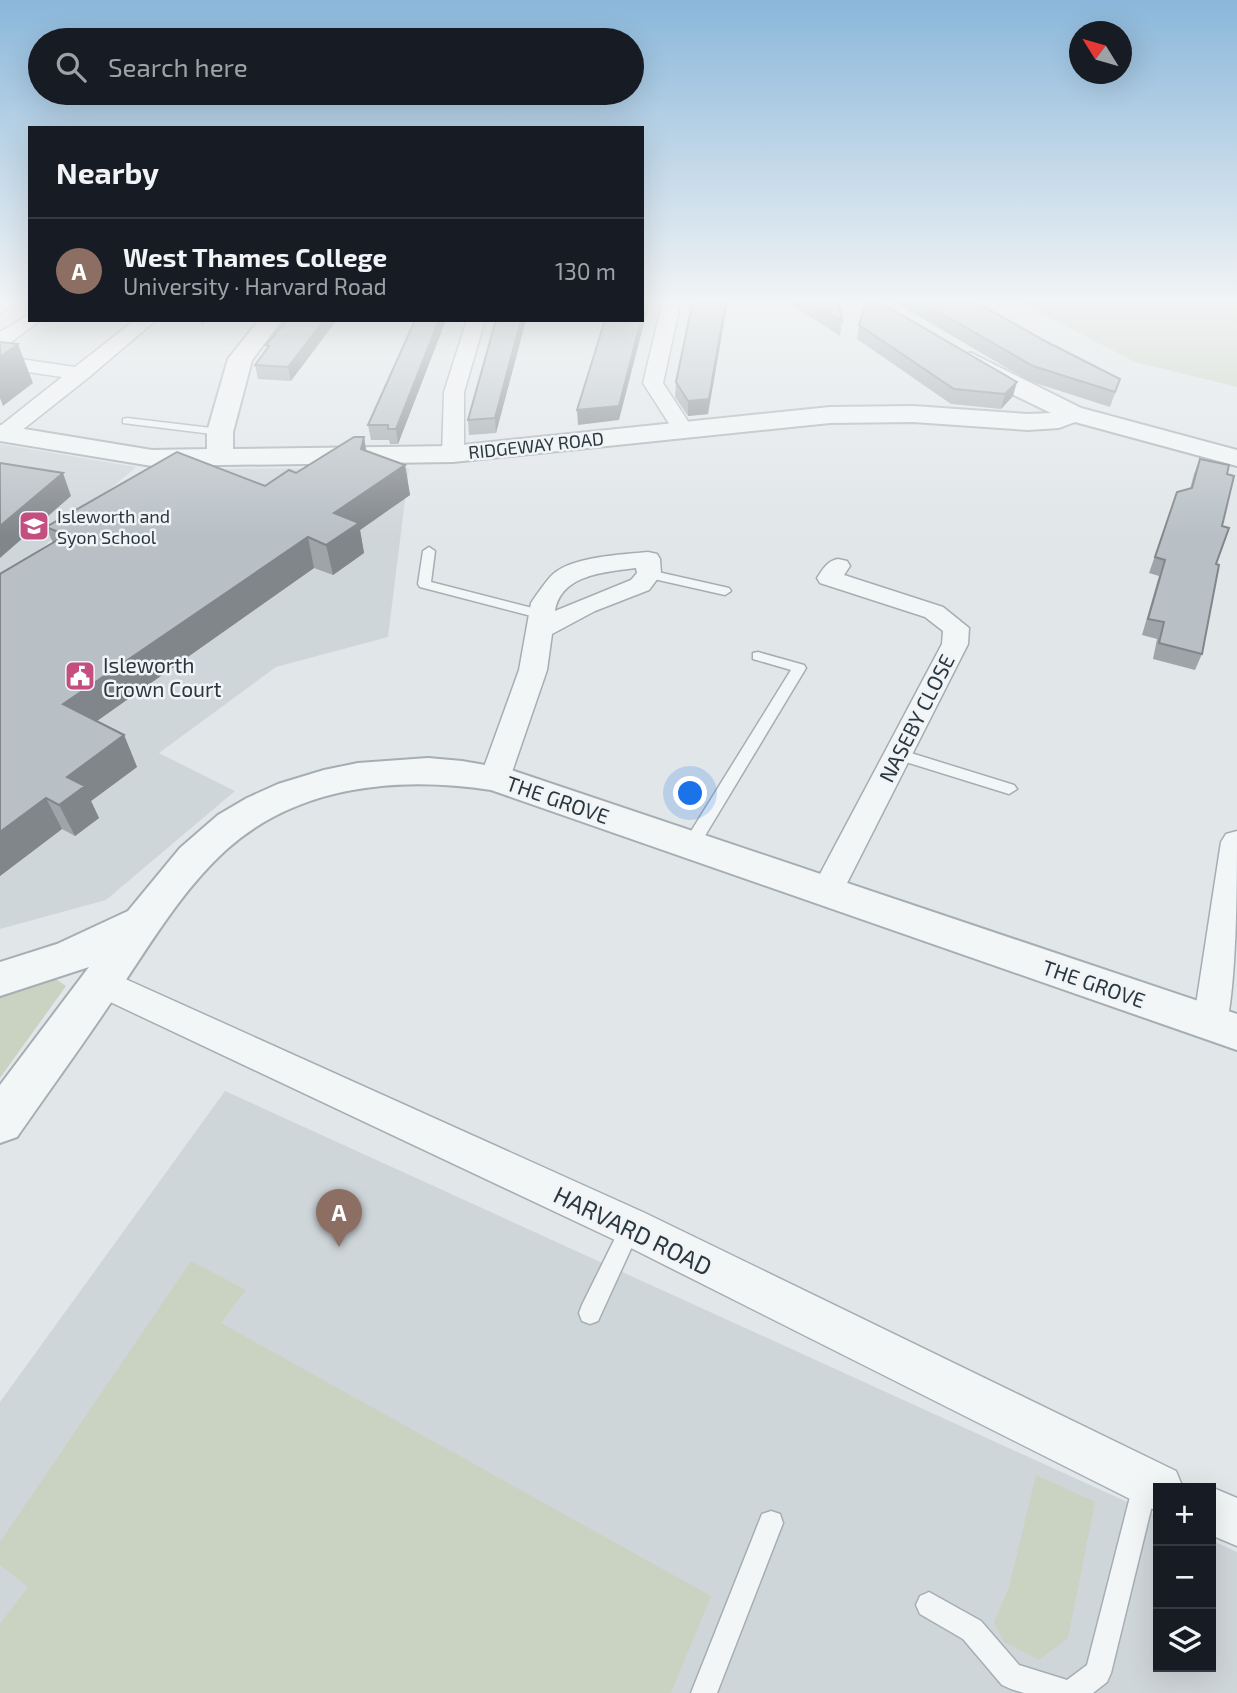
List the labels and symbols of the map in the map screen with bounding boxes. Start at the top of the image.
north arrow [1069,21,1132,84]
street label: RIDGEWAY ROAD [467,427,605,463]
place label: Isleworth and Syon School [57,505,170,548]
school or university icon: Isleworth and Syon School [17,509,51,543]
street label: NASEBY CLOSE [873,650,959,786]
place label: Isleworth Crown Court [103,652,221,701]
public building icon: Isleworth Crown Court [63,659,97,693]
street label: THE GROVE [503,770,613,828]
your location [673,776,707,810]
street label: THE GROVE [1039,954,1149,1012]
street label: HARVARD ROAD [549,1179,717,1281]
pin: A [316,1189,362,1247]

